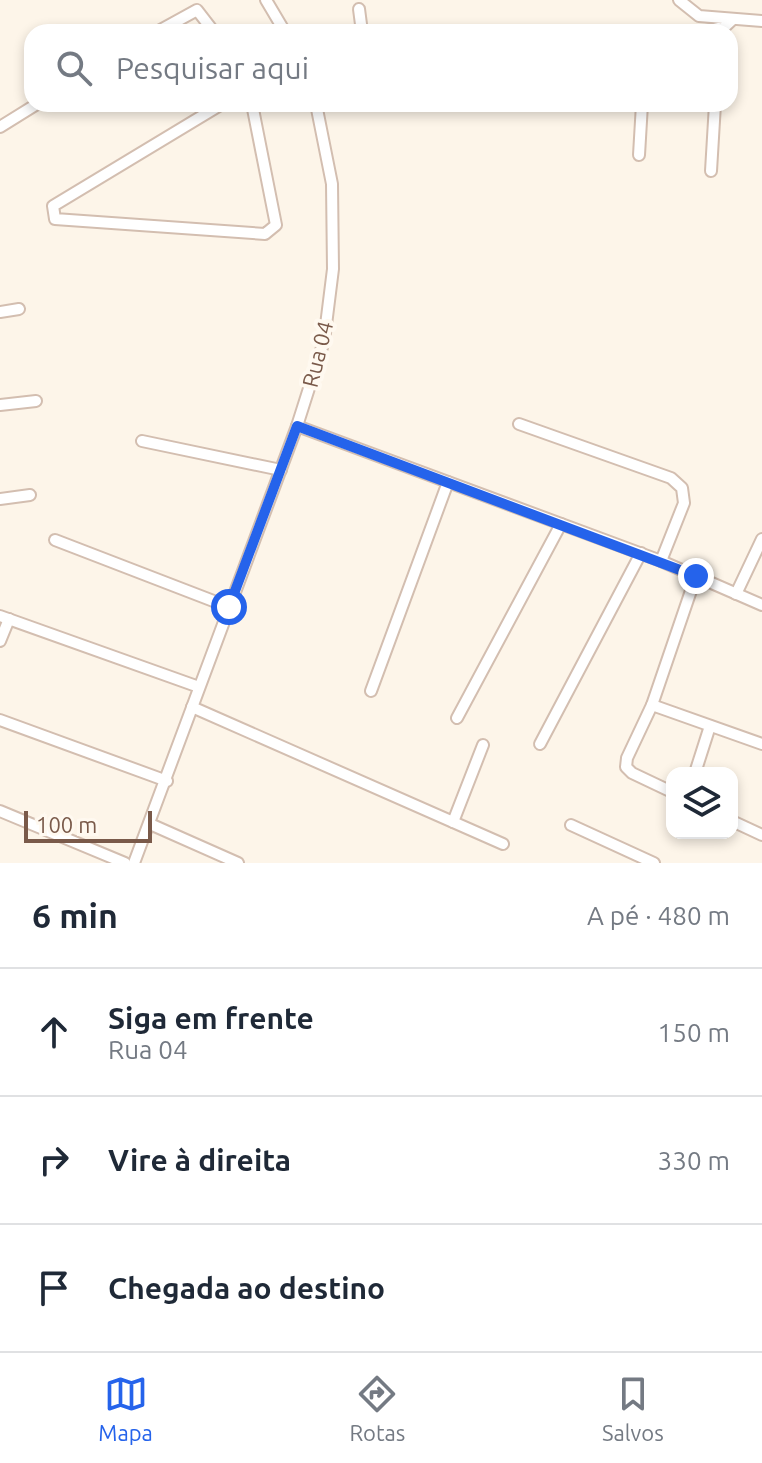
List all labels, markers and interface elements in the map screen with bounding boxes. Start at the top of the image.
search box [24,24,738,112]
icon: search [52,46,96,90]
text: Pesquisar aqui [116,51,309,85]
street label: Rua 04 [297,318,337,390]
route end [678,558,714,594]
route start [211,589,247,625]
map controls [666,767,738,839]
button: layers [666,767,738,839]
scale bar [24,807,152,843]
text: 100 m [36,812,97,837]
text: 6 min [32,896,118,934]
text: A pé · 480 m [587,901,730,930]
text: Siga em frente [108,1001,314,1035]
icon: ahead [32,1010,76,1054]
text: 150 m [658,1018,730,1047]
text: Rua 04 [108,1035,188,1064]
icon: right [32,1138,76,1182]
text: Vire à direita [108,1143,291,1177]
text: 330 m [658,1146,730,1175]
icon: arrive [32,1266,76,1310]
text: Chegada ao destino [108,1271,385,1305]
tab: Mapa [98,1372,153,1445]
tab: Rotas [349,1372,405,1445]
tab: Salvos [602,1372,664,1445]

